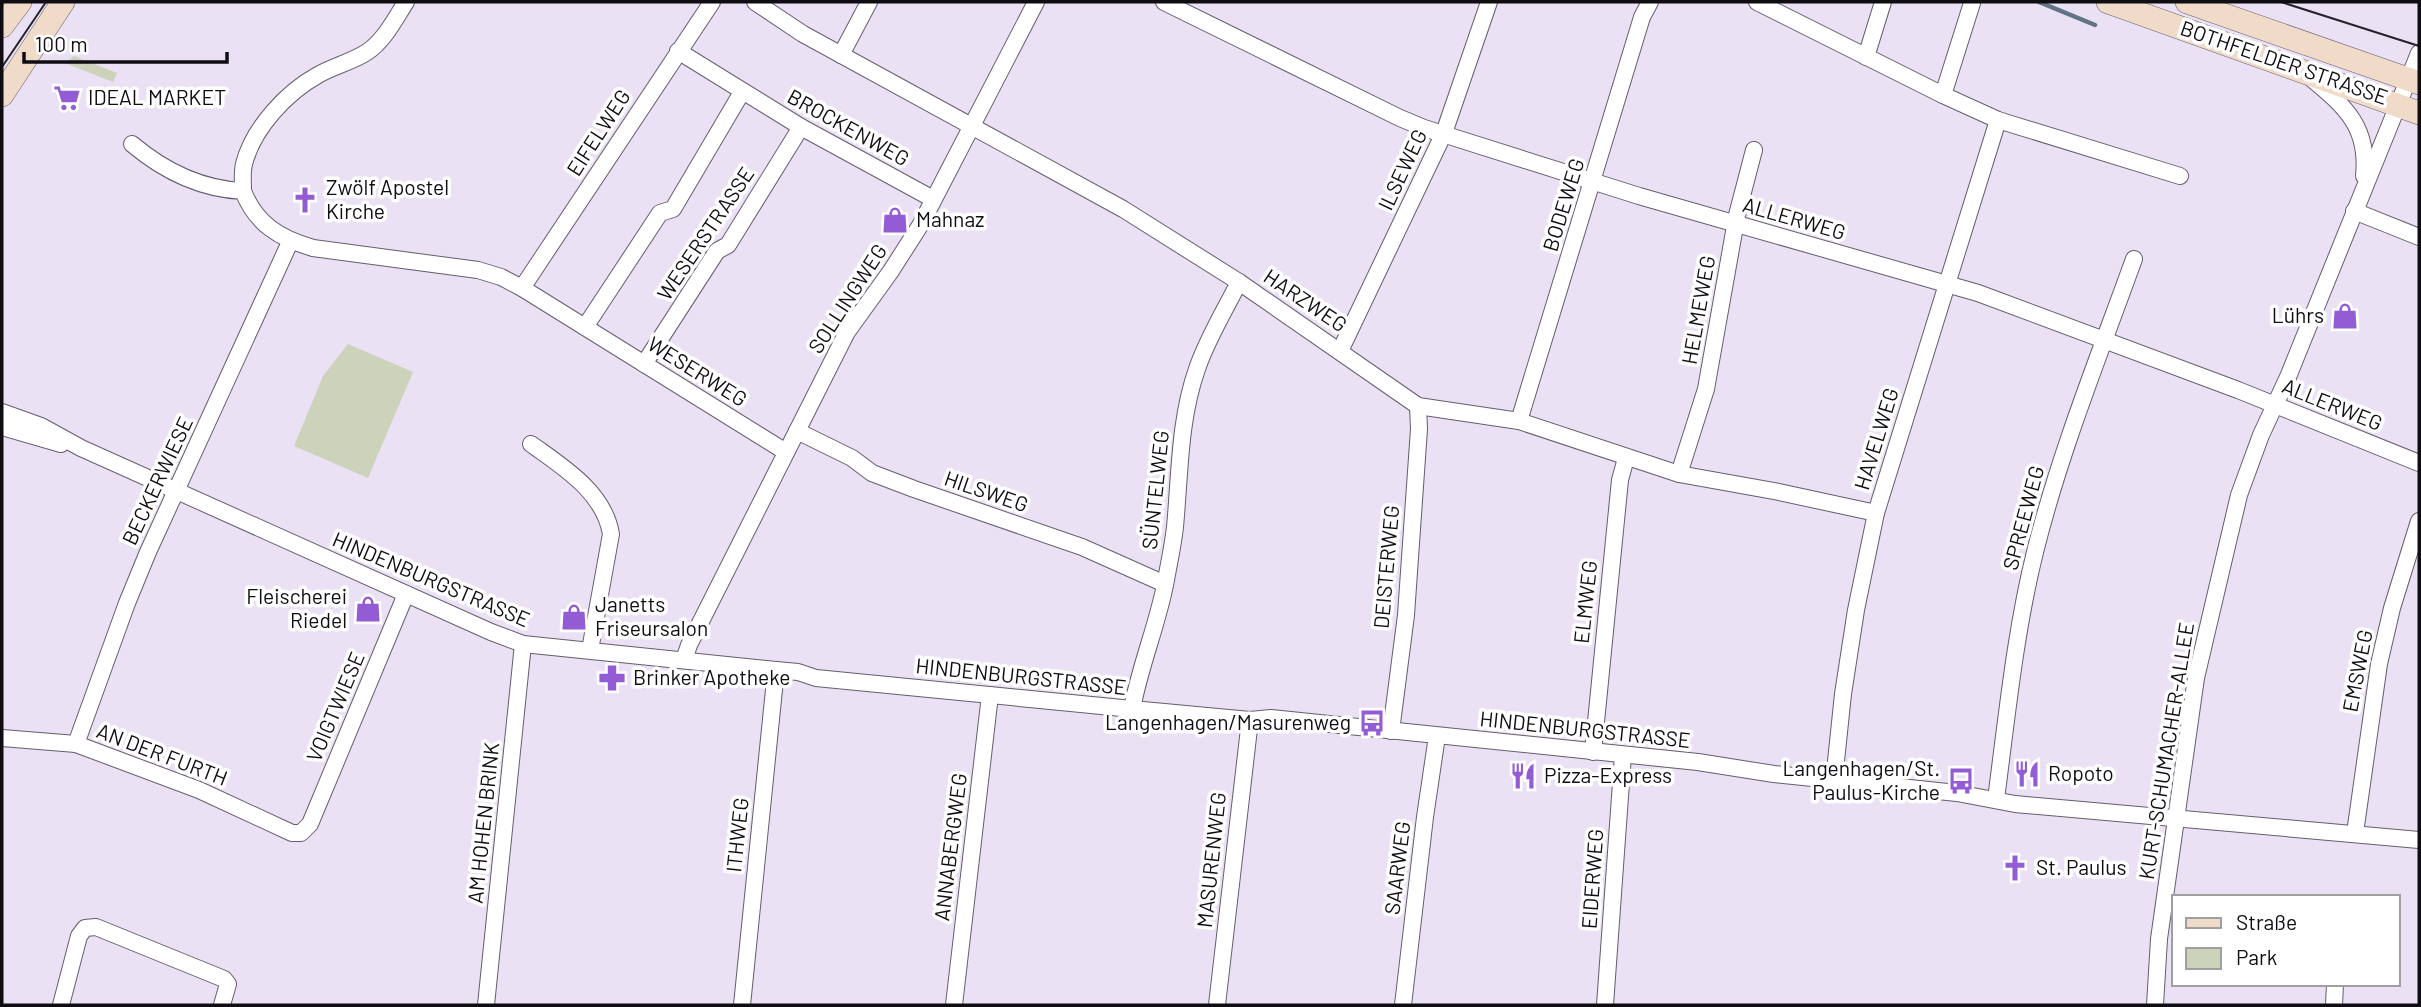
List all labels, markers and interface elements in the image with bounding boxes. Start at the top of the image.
street label: BOTHFELDER STRASSE [2178,14,2391,109]
scale bar [24,21,228,65]
text: 100 m [35,31,88,56]
supermarket icon: IDEAL MARKET [52,83,82,113]
street label: BROCKENWEG [784,83,914,170]
place label: IDEAL MARKET [88,84,226,109]
street label: EIFELWEG [561,84,635,180]
street label: ILSEWEG [1372,125,1431,214]
street label: BODEWEG [1537,155,1589,254]
street label: WESERSTRASSE [651,162,759,305]
place label: Zwölf Apostel Kirche [326,174,449,223]
church icon: Zwölf Apostel Kirche [290,185,320,215]
street label: ALLERWEG [1740,191,1849,244]
shop icon: Mahnaz [880,205,910,235]
place label: Mahnaz [916,206,984,231]
street label: SOLLINGWEG [802,239,891,358]
street label: HELMEWEG [1676,253,1719,366]
street label: HARZWEG [1260,263,1352,337]
shop icon: Lührs [2330,301,2360,331]
place label: Lührs [2272,302,2324,327]
street label: WESERWEG [644,330,752,411]
street label: ALLERWEG [2279,372,2386,435]
street label: HAVELWEG [1848,384,1903,493]
street label: BECKERWIESE [116,412,197,548]
street label: SÜNTELWEG [1136,429,1173,551]
street label: SPREEWEG [1997,463,2048,573]
street label: HILSWEG [941,465,1032,517]
street label: DEISTERWEG [1368,504,1403,630]
street label: HINDENBURGSTRASSE [329,526,534,632]
street label: ELMWEG [1568,559,1601,645]
place label: Fleischerei Riedel [246,583,347,632]
place label: Janetts Friseursalon [595,591,708,640]
shop icon: Fleischerei Riedel [353,594,383,624]
shop icon: Janetts Friseursalon [559,602,589,632]
street label: KURT-SCHUMACHER-ALLEE [2133,620,2198,881]
street label: EMSWEG [2336,627,2377,714]
street label: VOIGTWIESE [300,648,369,765]
street label: HINDENBURGSTRASSE [915,652,1128,699]
pharmacy icon: Brinker Apotheke [597,663,627,693]
place label: Brinker Apotheke [633,664,790,689]
street label: HINDENBURGSTRASSE [1479,705,1692,752]
bus stop icon: Langenhagen/Masurenweg [1357,708,1387,738]
place label: Langenhagen/Masurenweg [1105,709,1351,734]
street label: AN DER FURTH [94,717,231,790]
street label: AM HOHEN BRINK [462,741,503,905]
place label: Langenhagen/St. Paulus-Kirche [1782,755,1940,804]
restaurant icon: Ropoto [2012,759,2042,789]
place label: Ropoto [2048,760,2114,785]
restaurant icon: Pizza-Express [1508,761,1538,791]
place label: Pizza-Express [1544,762,1672,787]
bus stop icon: Langenhagen/St. Paulus-Kirche [1946,766,1976,796]
street label: ANNABERGWEG [928,771,971,922]
street label: MASURENWEG [1191,791,1230,929]
street label: ITHWEG [720,796,753,873]
street label: SAARWEG [1378,820,1415,916]
street label: EIDERWEG [1576,828,1607,930]
church icon: St. Paulus [2000,853,2030,883]
place label: St. Paulus [2036,854,2127,879]
legend [2172,895,2400,986]
text: Straße [2236,909,2297,934]
text: Park [2236,944,2277,969]

